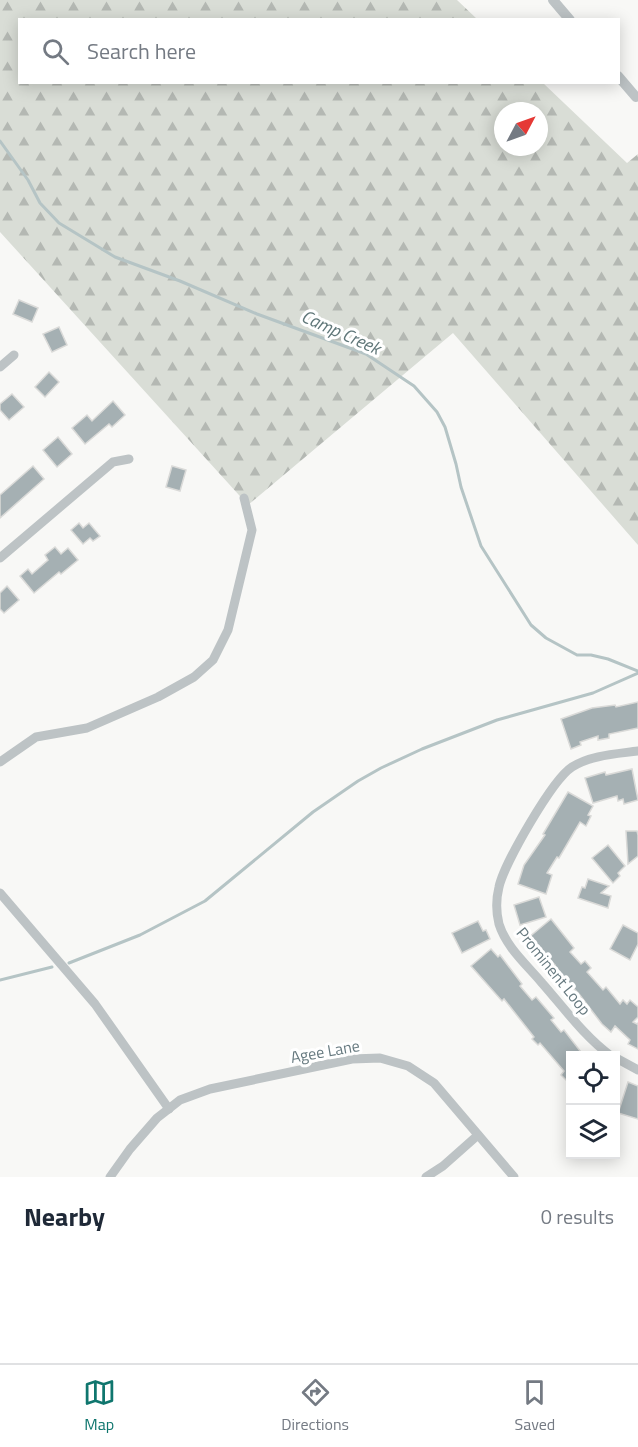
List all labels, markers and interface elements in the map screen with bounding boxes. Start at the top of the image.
search box [18,18,620,84]
text: Search here [87,34,196,68]
icon: search [39,35,72,68]
north arrow [494,102,548,156]
water label: Camp Creek [297,303,387,362]
street label: Prominent Loop [511,922,597,1020]
street label: Agee Lane [289,1033,361,1069]
map controls [566,1051,620,1159]
button: locate [566,1051,620,1105]
button: layers [566,1105,620,1159]
text: Nearby [24,1197,105,1236]
text: 0 results [541,1201,614,1232]
tab: Map [83,1376,116,1436]
tab: Directions [281,1376,349,1436]
tab: Saved [515,1376,555,1436]

